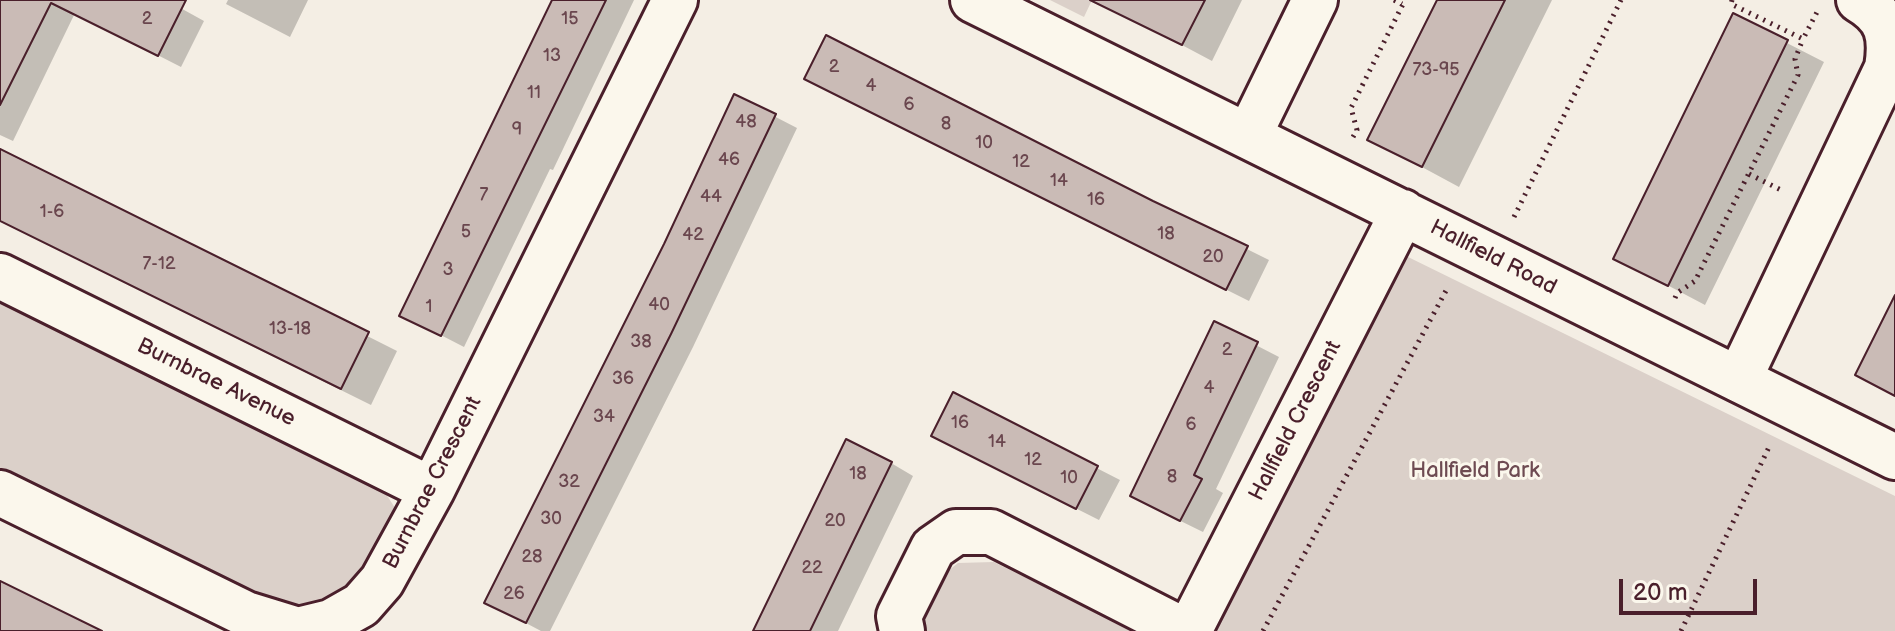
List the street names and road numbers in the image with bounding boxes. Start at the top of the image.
street label: Hallfield Road [1425,215,1561,301]
street label: Burnbrae Avenue [132,333,300,433]
street label: Hallfield Crescent [1244,336,1348,506]
street label: Burnbrae Crescent [378,392,488,574]

